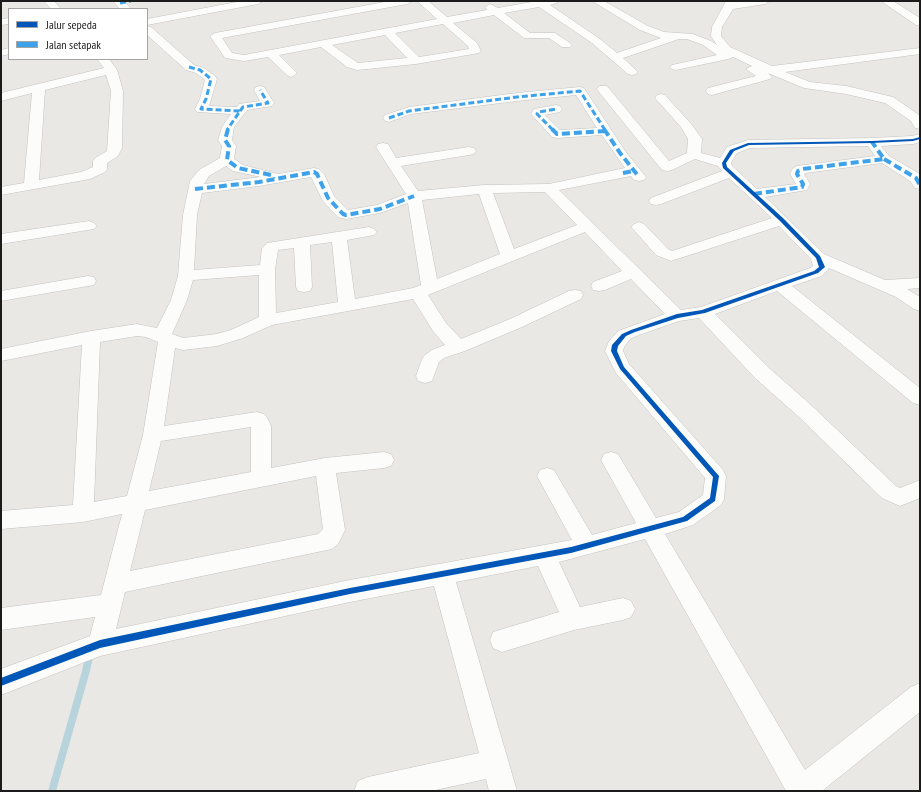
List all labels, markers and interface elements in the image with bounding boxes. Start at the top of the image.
legend [8,8,148,60]
text: Jalur sepeda [46,17,97,32]
text: Jalan setapak [46,37,101,52]

